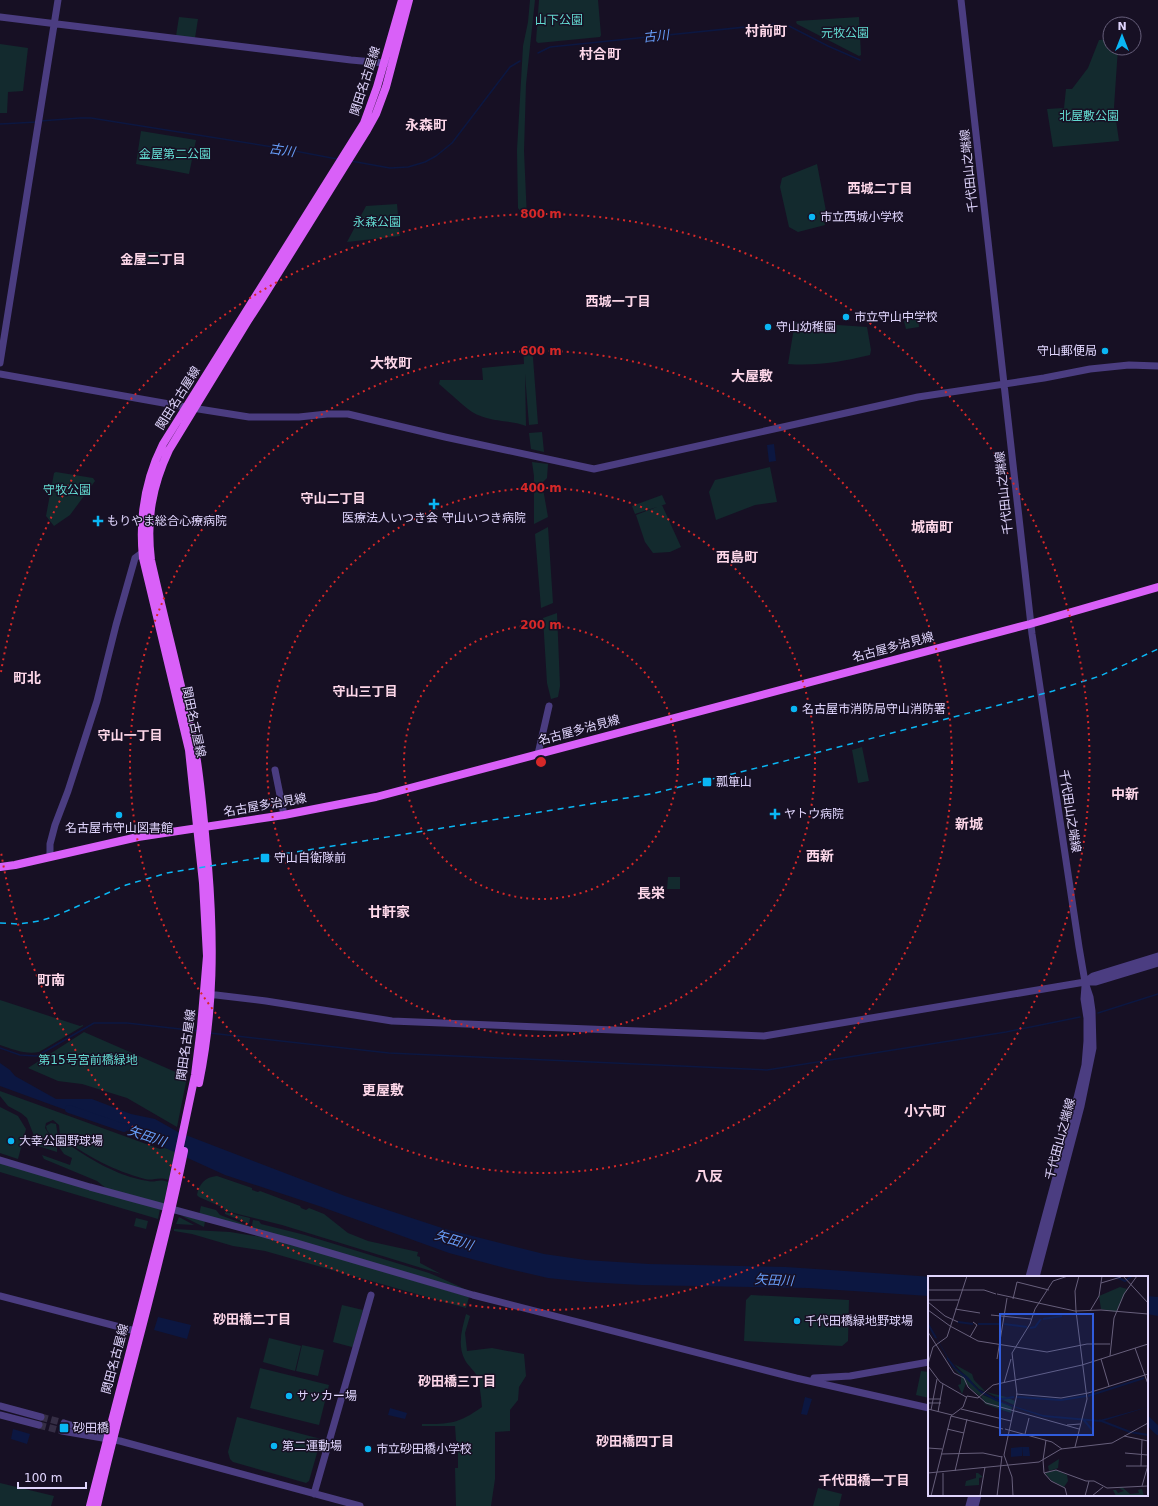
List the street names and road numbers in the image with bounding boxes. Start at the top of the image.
street label: 関田名古屋線 [347,45,383,117]
street label: 千代田山之端線 [958,128,980,214]
street label: 関田名古屋線 [153,364,203,432]
street label: 千代田山之端線 [993,450,1015,536]
street label: 名古屋多治見線 [851,629,935,665]
street label: 関田名古屋線 [180,685,208,759]
street label: 名古屋多治見線 [537,712,621,748]
street label: 千代田山之端線 [1057,768,1083,854]
street label: 名古屋多治見線 [222,791,308,819]
street label: 関田名古屋線 [174,1008,198,1082]
street label: 千代田山之端線 [1042,1097,1078,1181]
street label: 関田名古屋線 [99,1322,131,1396]

